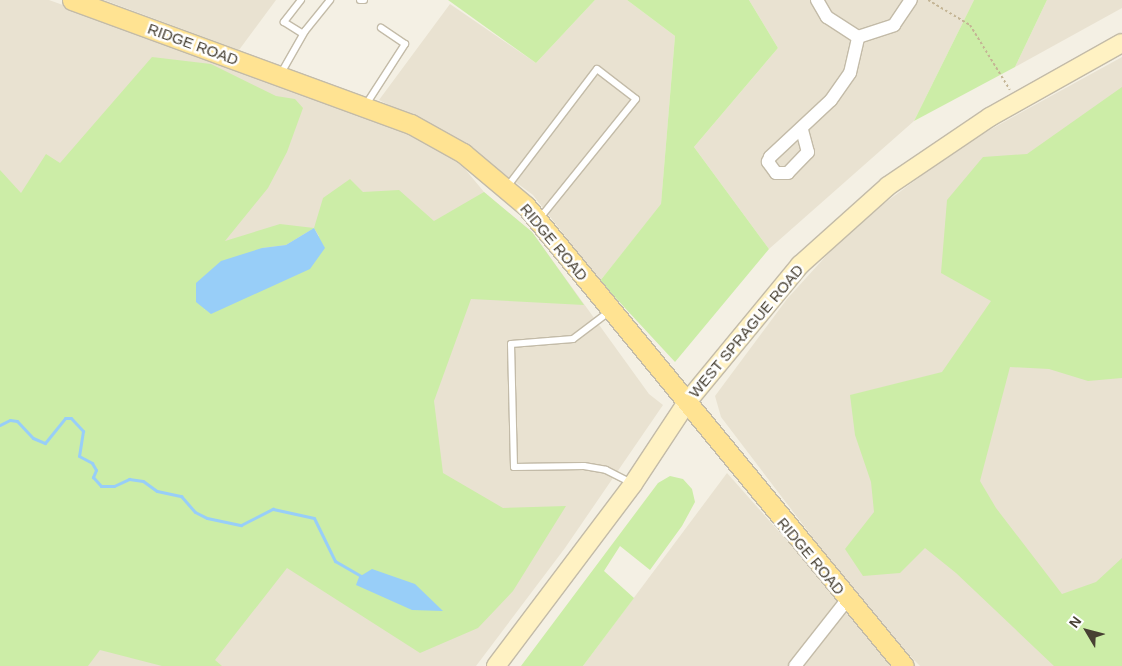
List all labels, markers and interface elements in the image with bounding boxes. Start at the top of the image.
street label: RIDGE ROAD [145,19,241,69]
street label: RIDGE ROAD [517,200,591,284]
street label: WEST SPRAGUE ROAD [685,261,807,401]
street label: RIDGE ROAD [774,514,848,598]
north arrow [1062,606,1112,656]
text: N [1066,613,1084,631]

